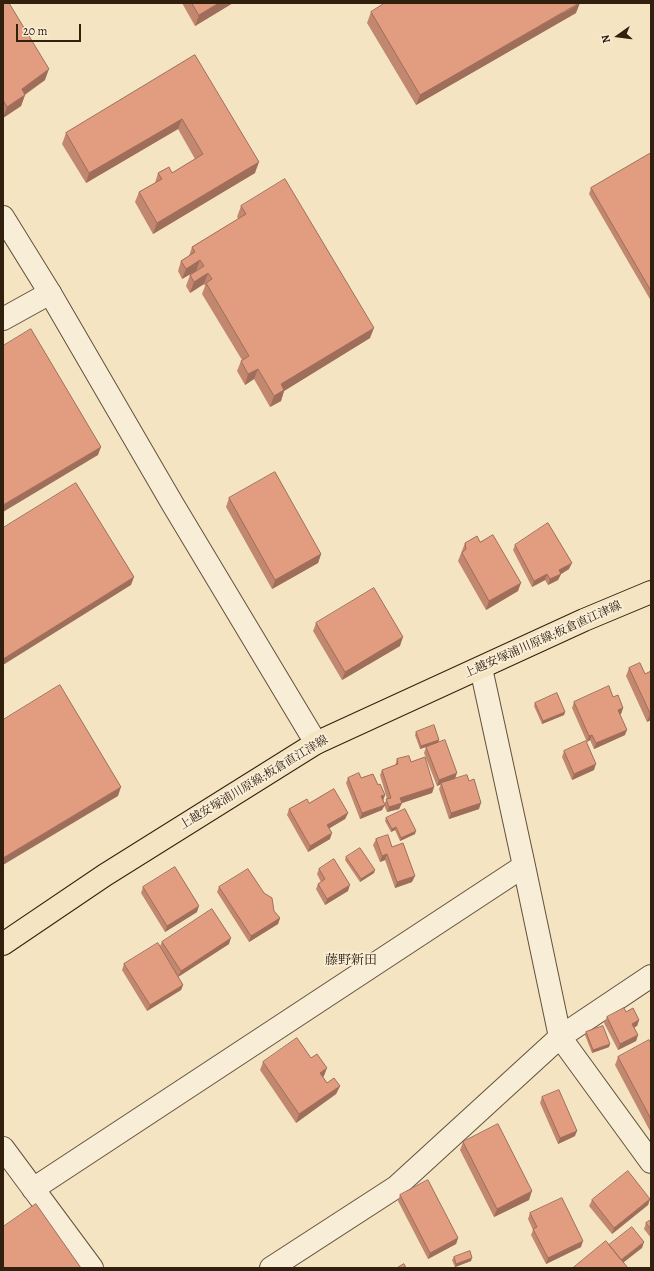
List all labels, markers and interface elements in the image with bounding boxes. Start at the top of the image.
scale bar [18,16,83,42]
north arrow [598,16,638,56]
text: 20 m [23,23,47,39]
text: N [598,33,614,45]
street label: 上越安塚浦川原線;板倉直江津線 [462,599,624,681]
street label: 上越安塚浦川原線;板倉直江津線 [177,733,331,833]
district label: 藤野新田 [325,953,377,969]

